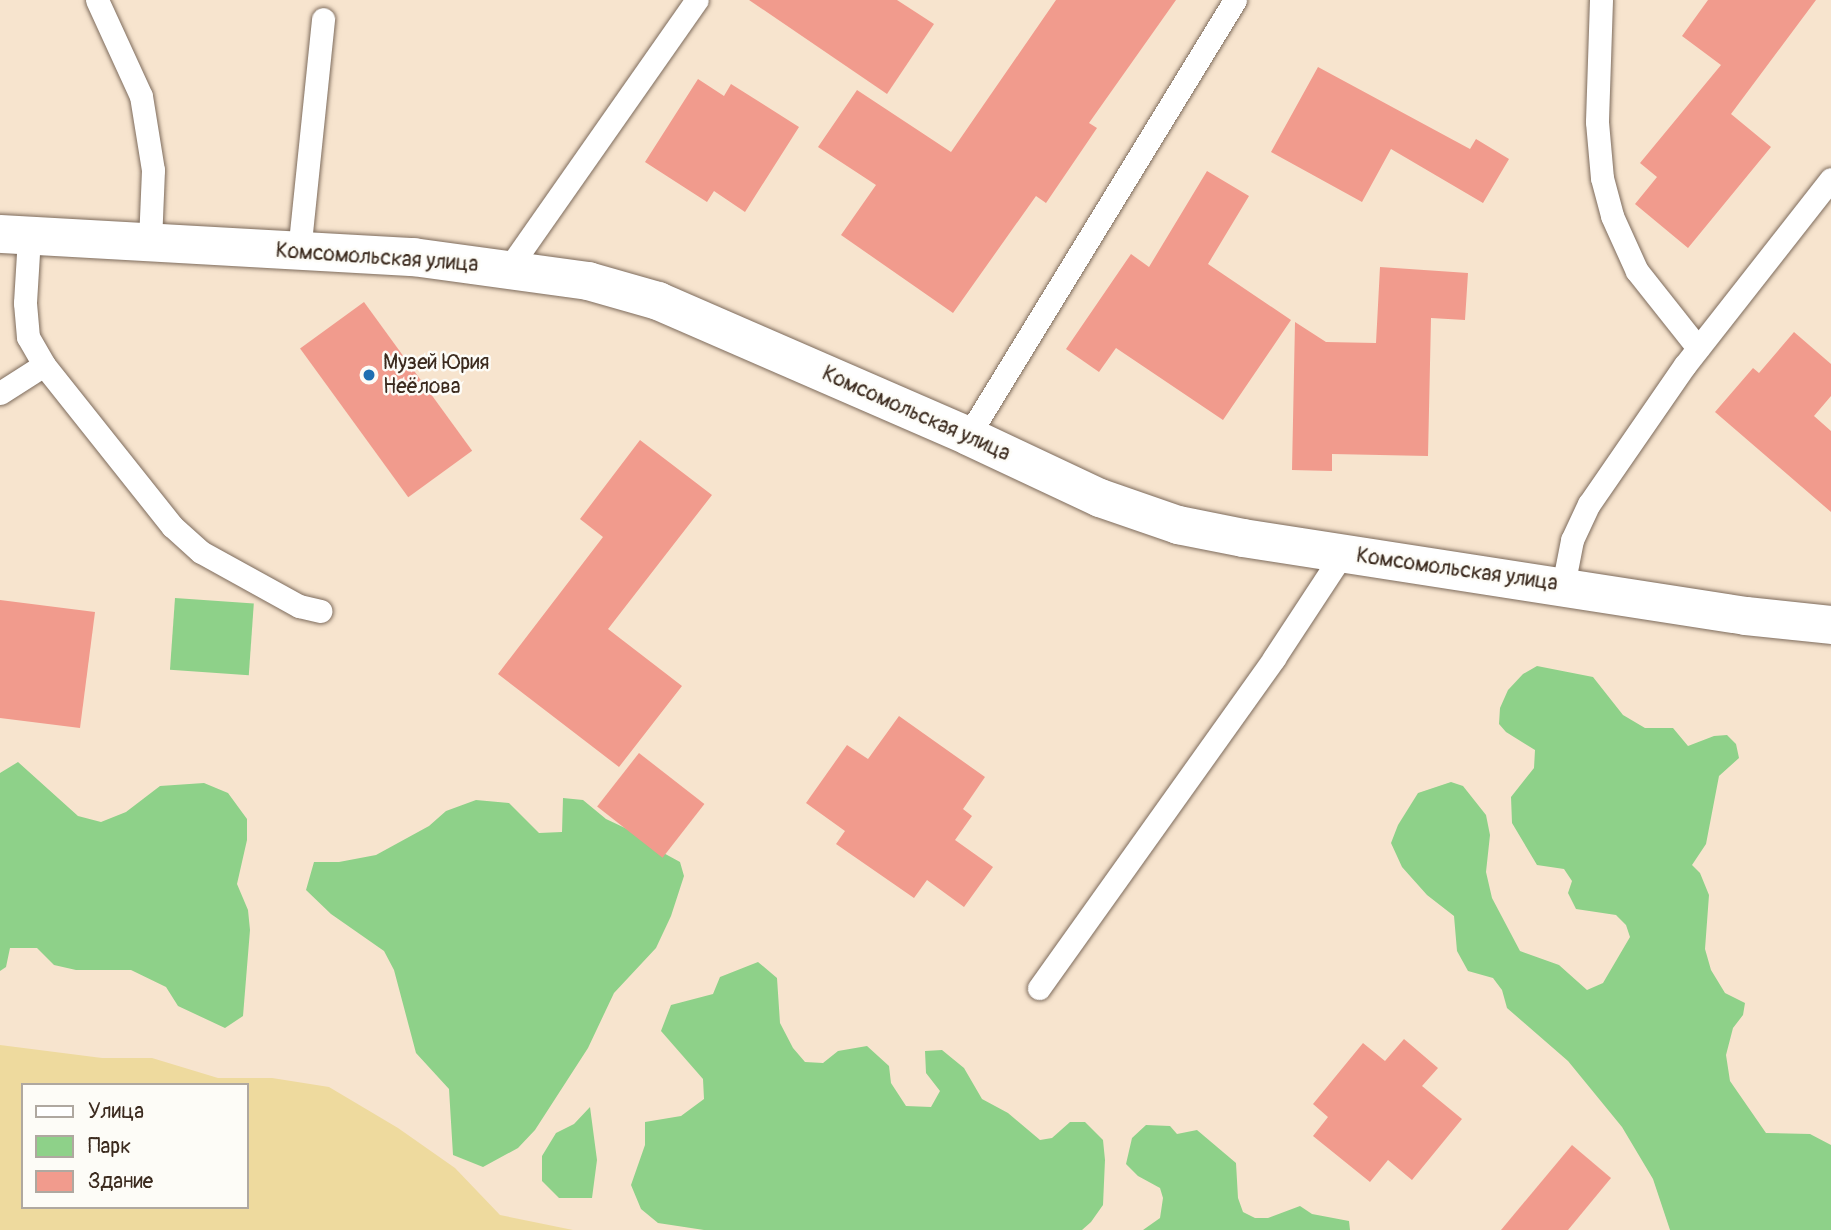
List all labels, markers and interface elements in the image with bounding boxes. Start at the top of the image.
street label: Комсомольская улица [275,238,479,278]
place label: Музей Юрия Неёлова [383,350,489,400]
street label: Комсомольская улица [818,361,1014,467]
marker: Музей Юрия Неёлова [361,367,377,383]
street label: Комсомольская улица [1355,543,1559,597]
legend [21,1083,248,1209]
text: Улица [88,1098,144,1125]
text: Парк [88,1133,131,1160]
text: Здание [88,1168,153,1195]

